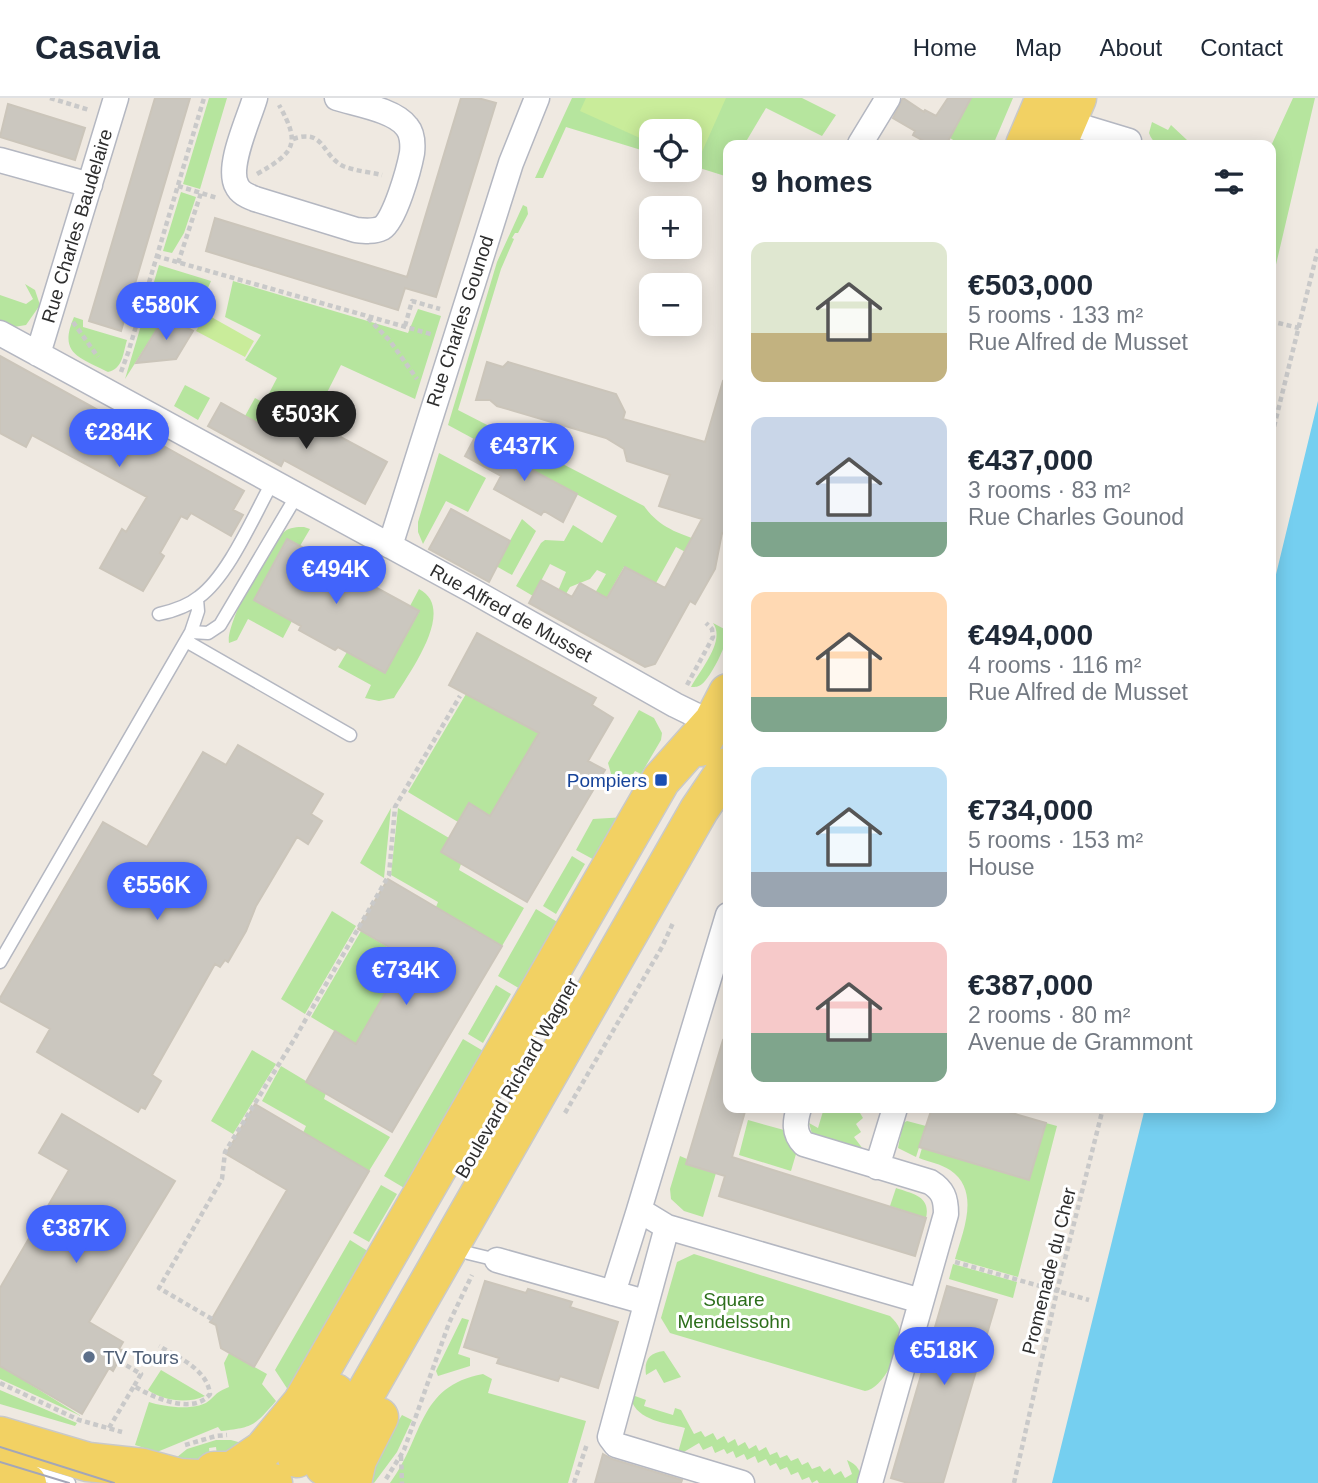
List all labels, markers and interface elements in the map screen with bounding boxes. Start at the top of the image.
text: Casavia [35,29,160,66]
text: Home [913,34,977,61]
text: Map [1015,34,1062,61]
text: About [1100,34,1162,61]
text: Contact [1200,34,1283,61]
map controls [639,119,702,336]
button: locate [639,119,702,182]
street label: Rue Charles Baudelaire [37,126,117,326]
icon: filters [1210,163,1248,201]
text: 9 homes [751,165,873,198]
button: + [639,196,702,259]
street label: Rue Charles Gounod [422,233,498,409]
text: €503,000 [968,268,1093,301]
icon: home [807,270,891,354]
button: − [639,273,702,336]
pin: €580K [117,282,215,342]
text: €580K [132,292,200,318]
text: 5 rooms · 133 m² [968,302,1143,328]
text: Rue Alfred de Musset [968,329,1188,355]
pin: €503K [257,392,355,451]
text: €503K [272,401,340,427]
pin: €284K [70,410,168,469]
text: €284K [85,419,153,445]
pin: €437K [475,424,573,483]
text: €437K [490,433,558,459]
text: €437,000 [968,443,1093,476]
icon: home [807,445,891,529]
text: 3 rooms · 83 m² [968,477,1130,503]
text: Rue Charles Gounod [968,504,1184,530]
pin: €494K [287,546,385,606]
text: €494K [302,556,370,582]
street label: Rue Alfred de Musset [426,560,596,667]
text: €494,000 [968,618,1093,651]
icon: home [807,620,891,704]
text: 4 rooms · 116 m² [968,652,1141,678]
text: Rue Alfred de Musset [968,679,1188,705]
place label: Pompiers [567,770,647,791]
marker: Pompiers [653,772,669,788]
text: €734,000 [968,793,1093,826]
icon: home [807,795,891,879]
text: 5 rooms · 153 m² [968,827,1143,853]
text: House [968,854,1034,880]
pin: €556K [108,862,206,922]
text: €556K [123,872,191,898]
pin: €734K [357,948,455,1007]
text: €734K [372,957,440,983]
text: €387,000 [968,968,1093,1001]
icon: home [807,970,891,1054]
street label: Boulevard Richard Wagner [451,974,583,1182]
text: 2 rooms · 80 m² [968,1002,1130,1028]
text: Avenue de Grammont [968,1029,1193,1055]
street label: Promenade du Cher [1018,1185,1080,1357]
pin: €387K [27,1206,125,1265]
text: €387K [42,1215,110,1241]
park label: Square Mendelssohn [677,1289,791,1332]
pin: €518K [895,1328,993,1387]
text: €518K [910,1337,978,1363]
place label: TV Tours [103,1347,179,1368]
marker: TV Tours [81,1349,97,1365]

